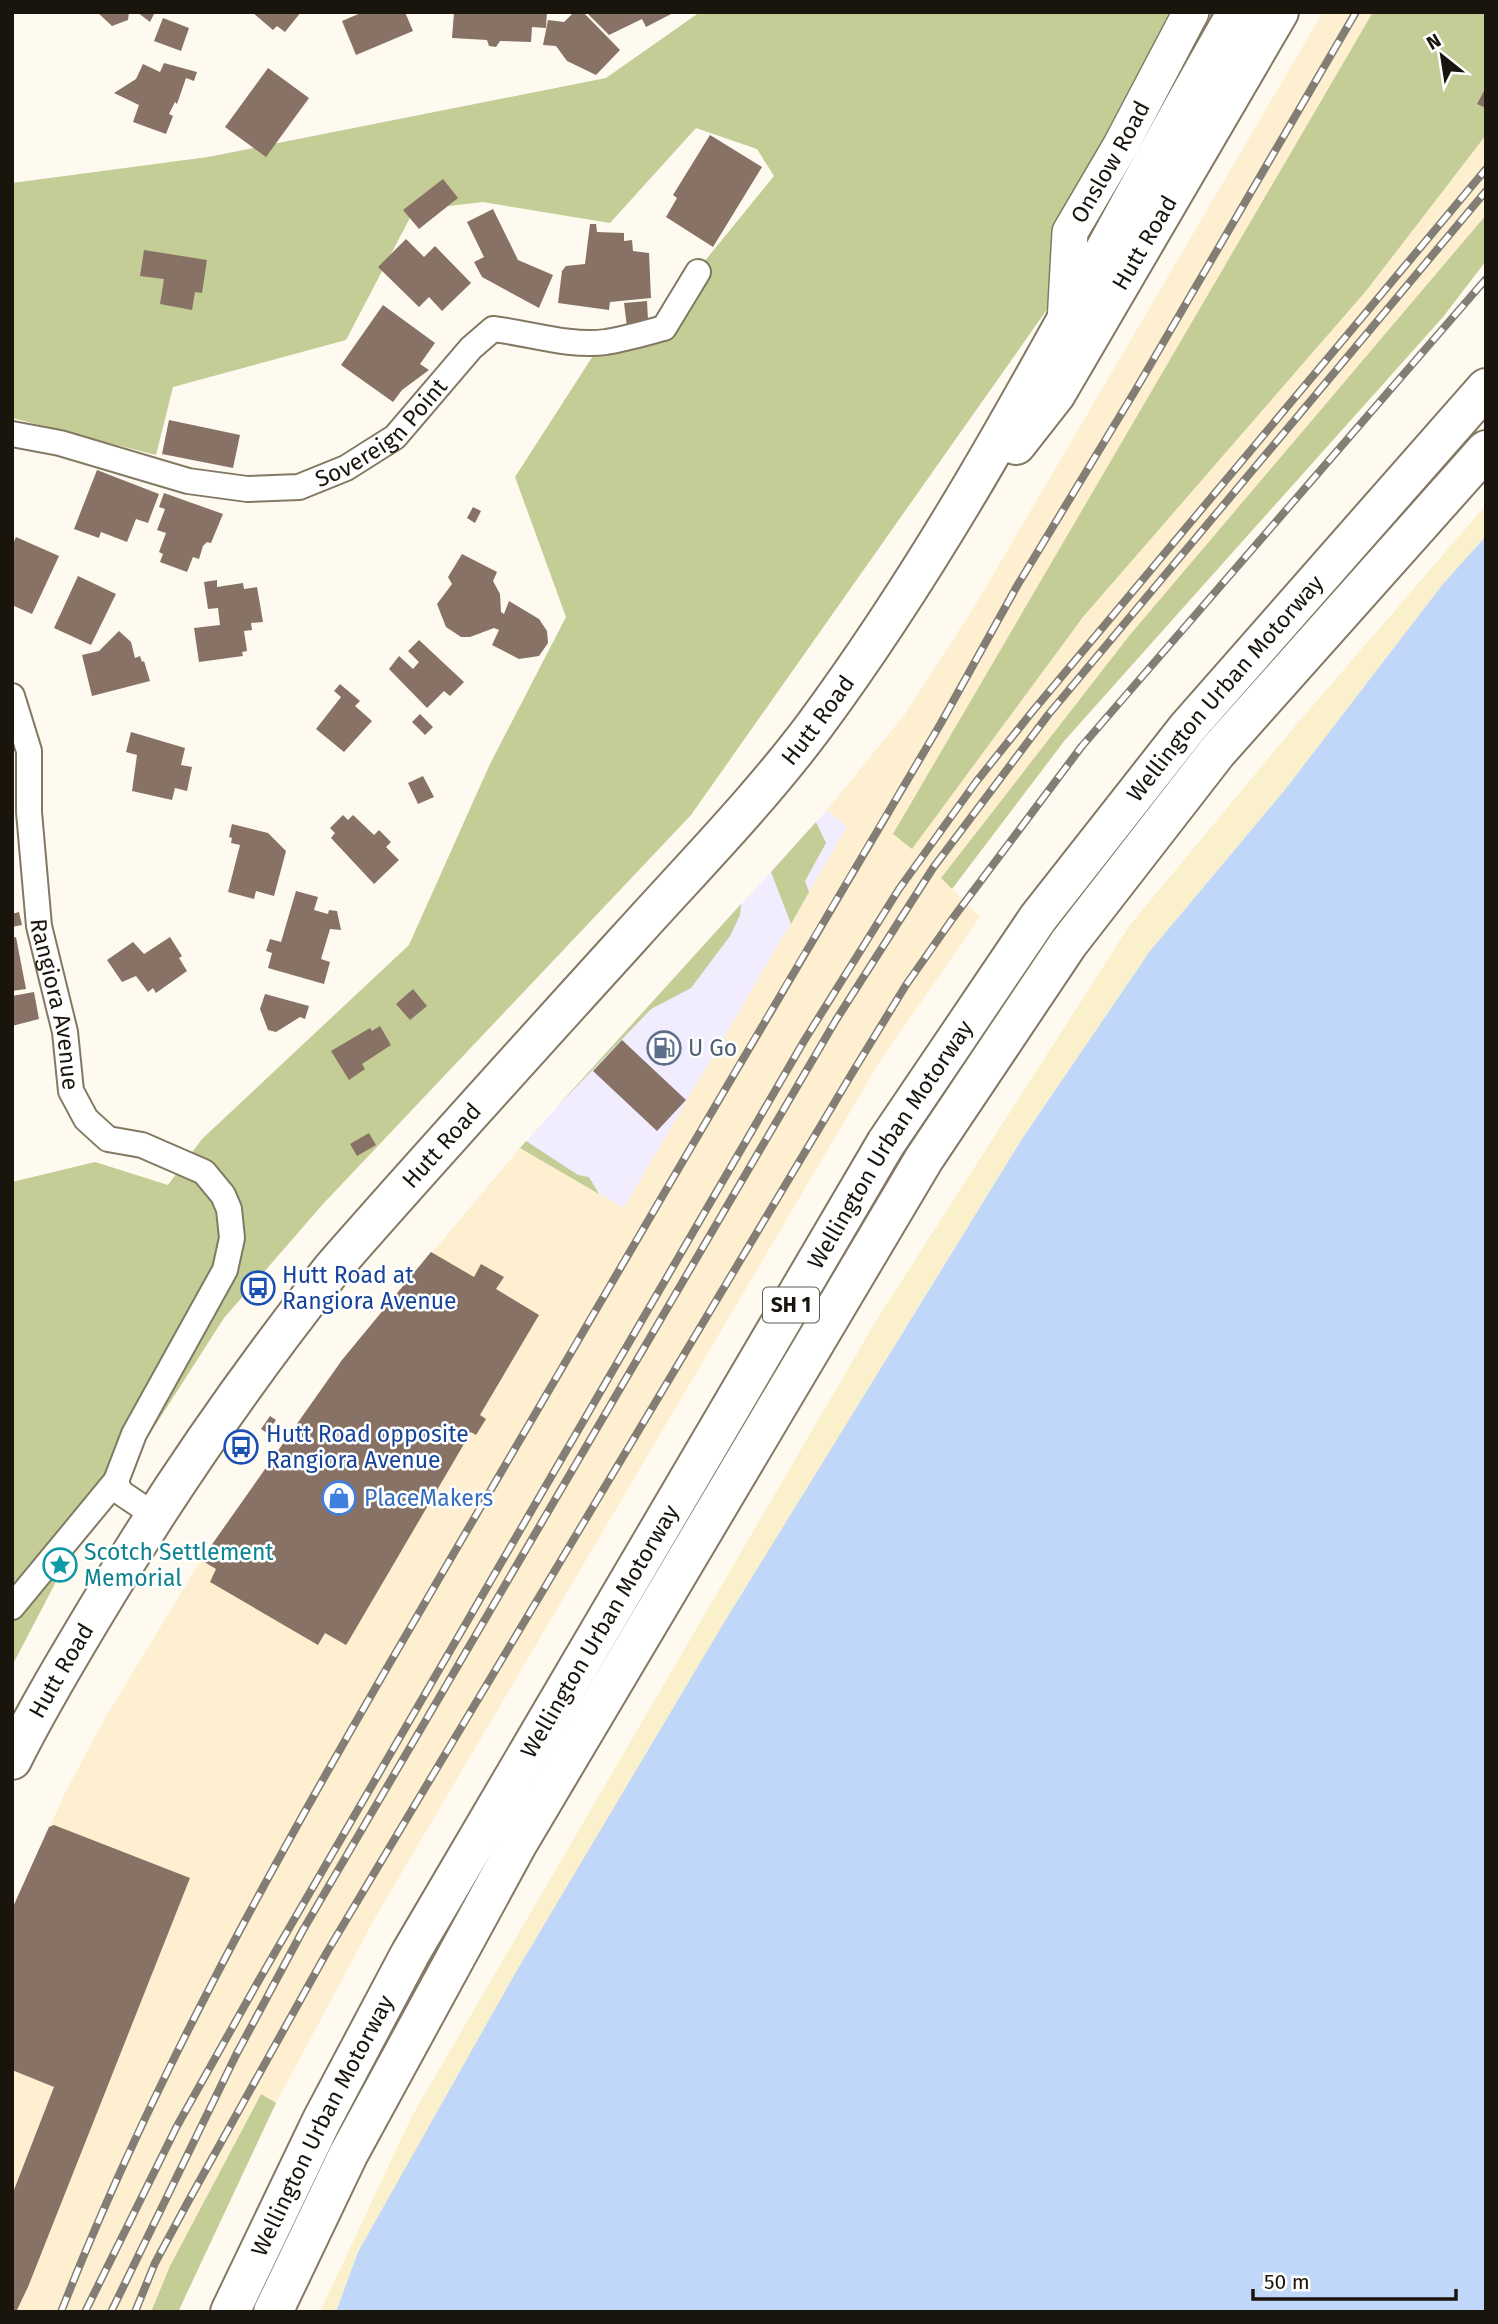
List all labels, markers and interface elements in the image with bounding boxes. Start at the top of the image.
north arrow [1407,21,1477,91]
text: N [1423,29,1445,55]
street label: Onslow Road [1064,96,1156,228]
street label: Hutt Road [1106,190,1183,295]
street label: Sovereign Point [311,372,453,493]
street label: Wellington Urban Motorway [1121,569,1330,807]
street label: Hutt Road [775,670,860,771]
street label: Rangiora Avenue [24,917,85,1091]
street label: Wellington Urban Motorway [801,1014,979,1274]
fuel station icon: U Go [645,1029,683,1067]
place label: U Go [688,1034,737,1062]
street label: Hutt Road [396,1097,487,1194]
place label: Hutt Road at Rangiora Avenue [282,1261,457,1315]
bus stop icon: Hutt Road at Rangiora Avenue [239,1269,277,1307]
road number: SH 1 [763,1288,819,1322]
place label: Hutt Road opposite Rangiora Avenue [266,1420,469,1474]
bus stop icon: Hutt Road opposite Rangiora Avenue [222,1428,260,1466]
shop icon: PlaceMakers [320,1479,358,1517]
place label: PlaceMakers [364,1484,493,1512]
street label: Wellington Urban Motorway [514,1499,685,1763]
place label: Scotch Settlement Memorial [84,1538,274,1592]
place icon: Scotch Settlement Memorial [41,1546,79,1584]
street label: Hutt Road [23,1618,100,1723]
street label: Wellington Urban Motorway [245,1990,400,2261]
scale bar [1253,2258,1456,2302]
text: 50 m [1264,2269,1310,2295]

